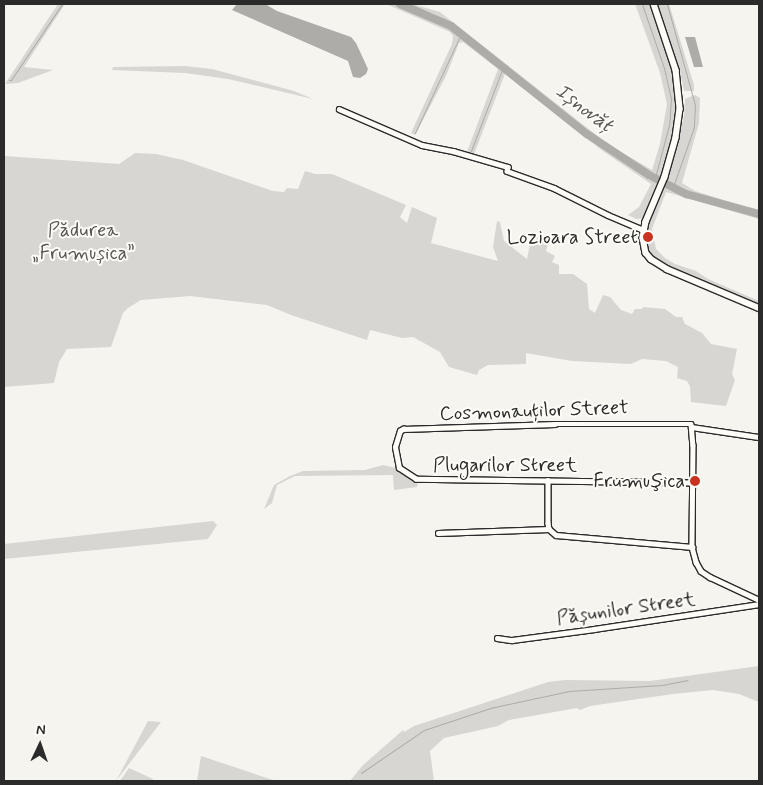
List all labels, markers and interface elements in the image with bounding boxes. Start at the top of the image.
water label: Ișnovăț [550,78,618,138]
park label: Pădurea „Frumușica” [31,219,135,266]
place label: Lozioara Street [503,225,638,249]
marker: Lozioara Street [642,231,654,243]
street label: Cosmonauților Street [440,396,628,426]
street label: Plugarilor Street [433,453,577,477]
place label: Frumuşica [593,469,685,493]
marker: Frumuşica [689,475,701,487]
street label: Pășunilor Street [555,587,697,631]
north arrow [15,720,65,770]
text: N [36,721,46,739]

